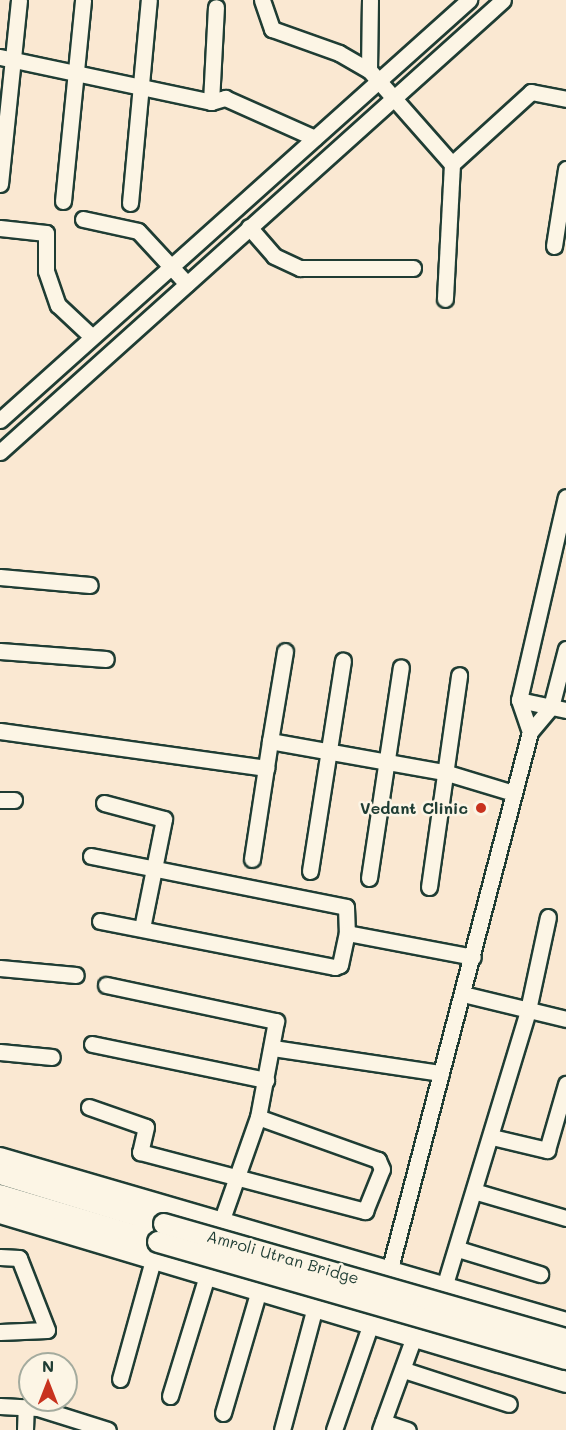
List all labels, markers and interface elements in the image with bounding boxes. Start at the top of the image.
place label: Vedant Clinic [360,798,468,818]
marker: Vedant Clinic [472,799,490,817]
street label: Amroli Utran Bridge [205,1226,361,1288]
north arrow [18,1352,78,1412]
text: N [42,1355,54,1376]

